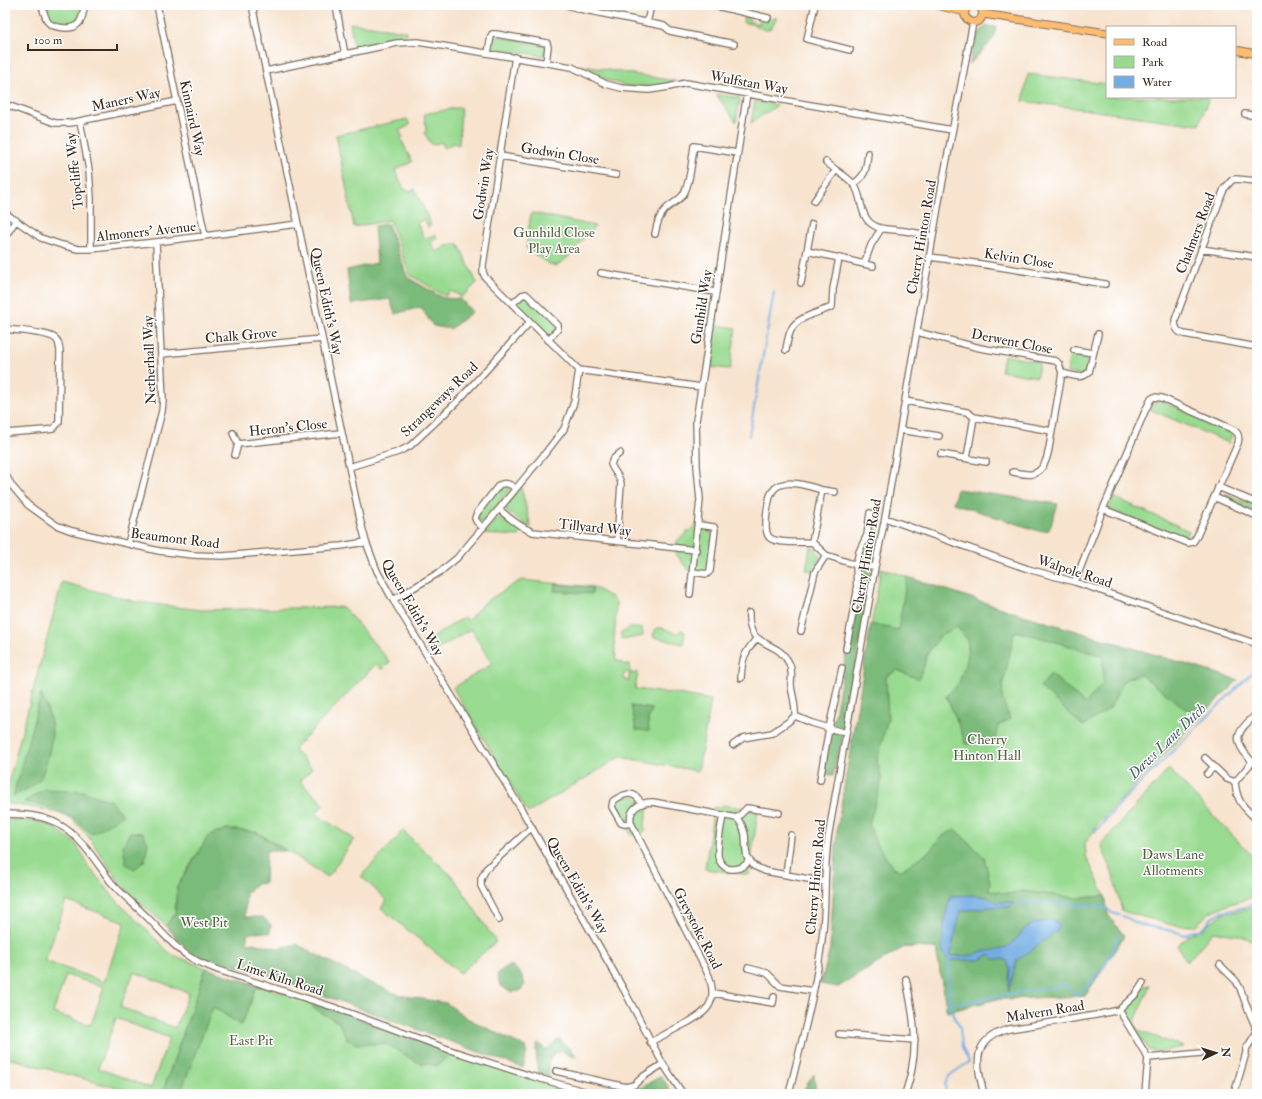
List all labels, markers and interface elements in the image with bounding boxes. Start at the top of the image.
scale bar [28,26,117,52]
legend [1106,26,1236,98]
text: 100 m [34,33,63,48]
text: Road [1142,35,1167,50]
text: Park [1142,55,1164,70]
street label: Wulfstan Way [708,67,790,99]
text: Water [1141,75,1172,90]
street label: Kinnaird Way [175,79,209,159]
street label: Maners Way [90,84,163,116]
street label: Topcliffe Way [62,131,88,210]
street label: Godwin Close [520,139,600,168]
street label: Godwin Way [469,146,499,221]
street label: Cherry Hinton Road [903,178,941,296]
street label: Chalmers Road [1172,190,1219,276]
street label: Almoners' Avenue [94,218,197,245]
park label: Gunhild Close Play Area [513,224,595,258]
street label: Kelvin Close [983,245,1055,272]
street label: Queen Edith's Way [306,246,346,357]
street label: Gunhild Way [687,268,717,346]
street label: Netherhall Way [139,314,161,405]
street label: Chalk Grove [204,324,278,347]
street label: Derwent Close [970,325,1054,358]
street label: Strangeways Road [397,358,482,441]
street label: Heron's Close [248,415,328,440]
street label: Cherry Hinton Road [848,497,886,615]
street label: Tillyard Way [558,515,633,541]
street label: Beaumont Road [130,525,220,552]
street label: Walpole Road [1034,551,1115,593]
street label: Queen Edith's Way [377,556,448,660]
water label: Daws Lane Ditch [1124,699,1210,784]
park label: Cherry Hinton Hall [953,731,1021,764]
street label: Cherry Hinton Road [802,818,830,936]
street label: Queen Edith's Way [542,834,613,938]
park label: Daws Lane Allotments [1142,846,1204,879]
street label: Greystoke Road [669,885,725,972]
park label: West Pit [179,914,228,931]
street label: Lime Kiln Road [234,955,325,999]
street label: Malvern Road [1005,997,1086,1026]
park label: East Pit [229,1032,274,1049]
north arrow [1196,1033,1236,1073]
text: N [1219,1046,1232,1059]

